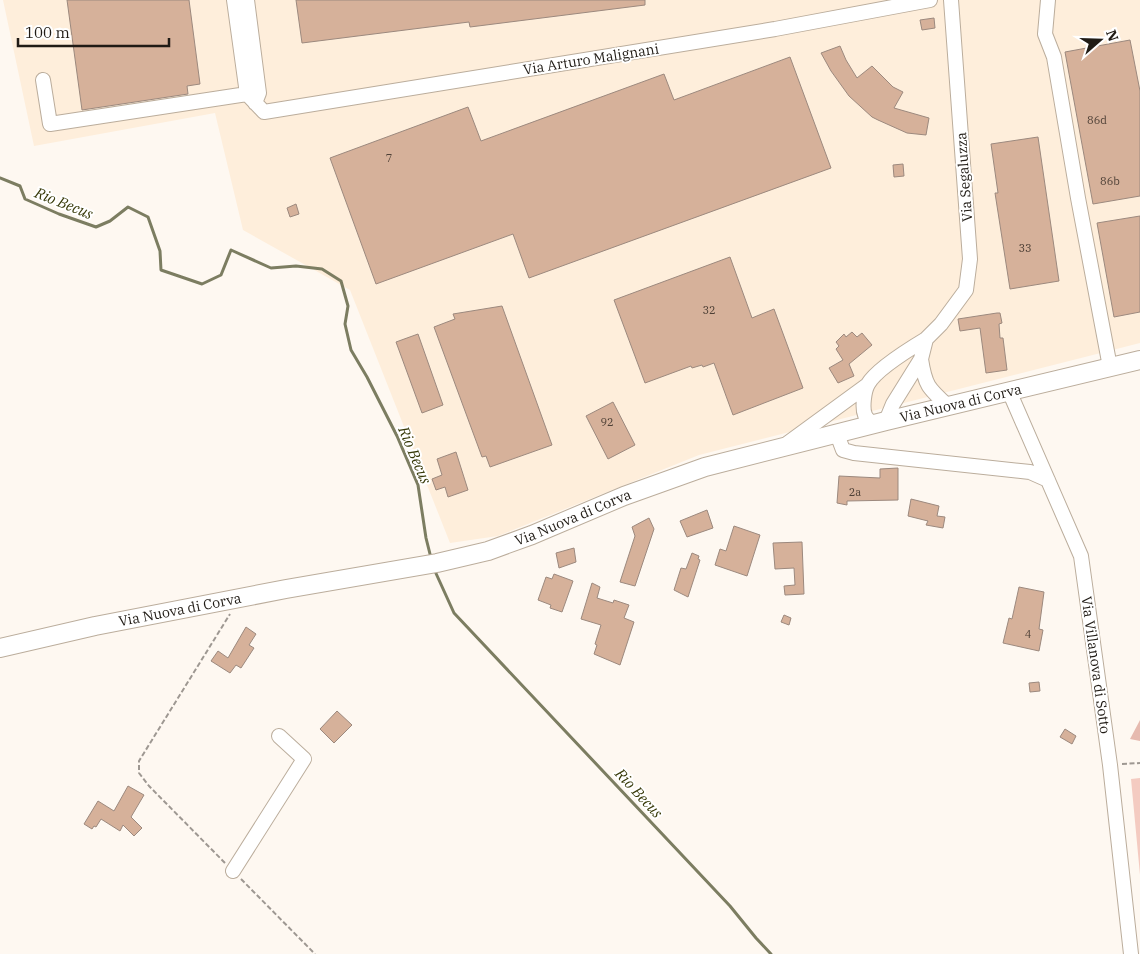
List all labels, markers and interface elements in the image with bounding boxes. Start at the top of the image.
scale bar [18,15,169,47]
north arrow [1075,15,1125,65]
text: 100 m [25,23,70,42]
text: N [1102,27,1123,44]
street label: Via Arturo Malignani [522,39,660,79]
house number: 86d [1087,113,1107,127]
street label: Via Segaluzza [952,131,976,223]
house number: 7 [386,151,392,165]
house number: 86b [1100,174,1120,188]
water label: Rio Becus [31,182,96,223]
house number: 33 [1018,241,1032,255]
house number: 32 [702,303,716,317]
street label: Via Nuova di Corva [898,380,1024,426]
house number: 92 [600,415,614,429]
water label: Rio Becus [394,422,436,487]
street label: Via Nuova di Corva [512,485,634,550]
house number: 2a [849,485,861,499]
street label: Via Nuova di Corva [117,589,243,630]
street label: Via Villanova di Sotto [1077,595,1115,735]
house number: 4 [1025,627,1032,641]
water label: Rio Becus [611,764,667,822]

